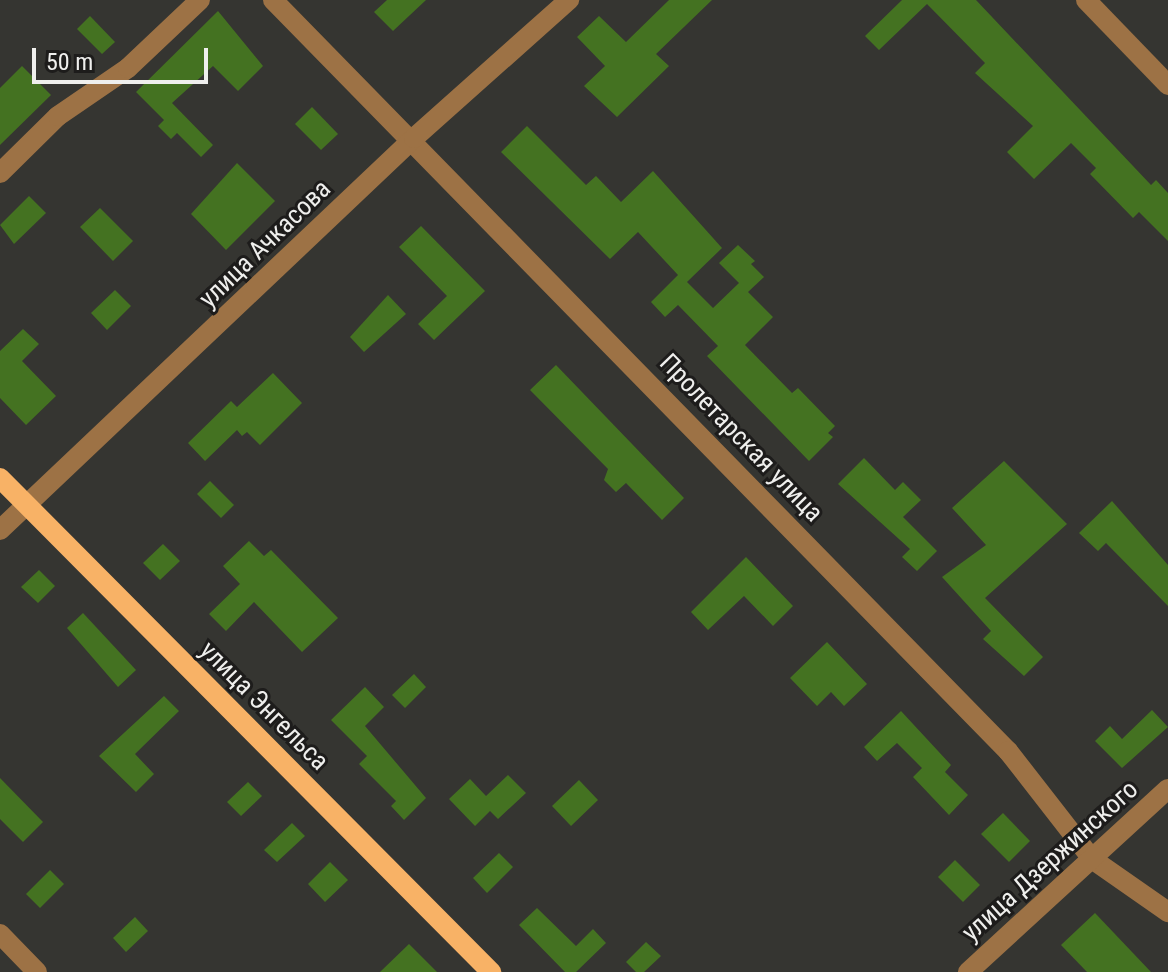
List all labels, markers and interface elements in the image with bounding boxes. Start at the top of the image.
scale bar [36,32,212,82]
text: 50 m [46,48,93,76]
street label: улица Ачкасова [193,174,337,314]
street label: Пролетарская улица [653,347,829,529]
street label: улица Энгельса [193,635,335,777]
street label: улица Дзержинского [956,774,1144,948]

